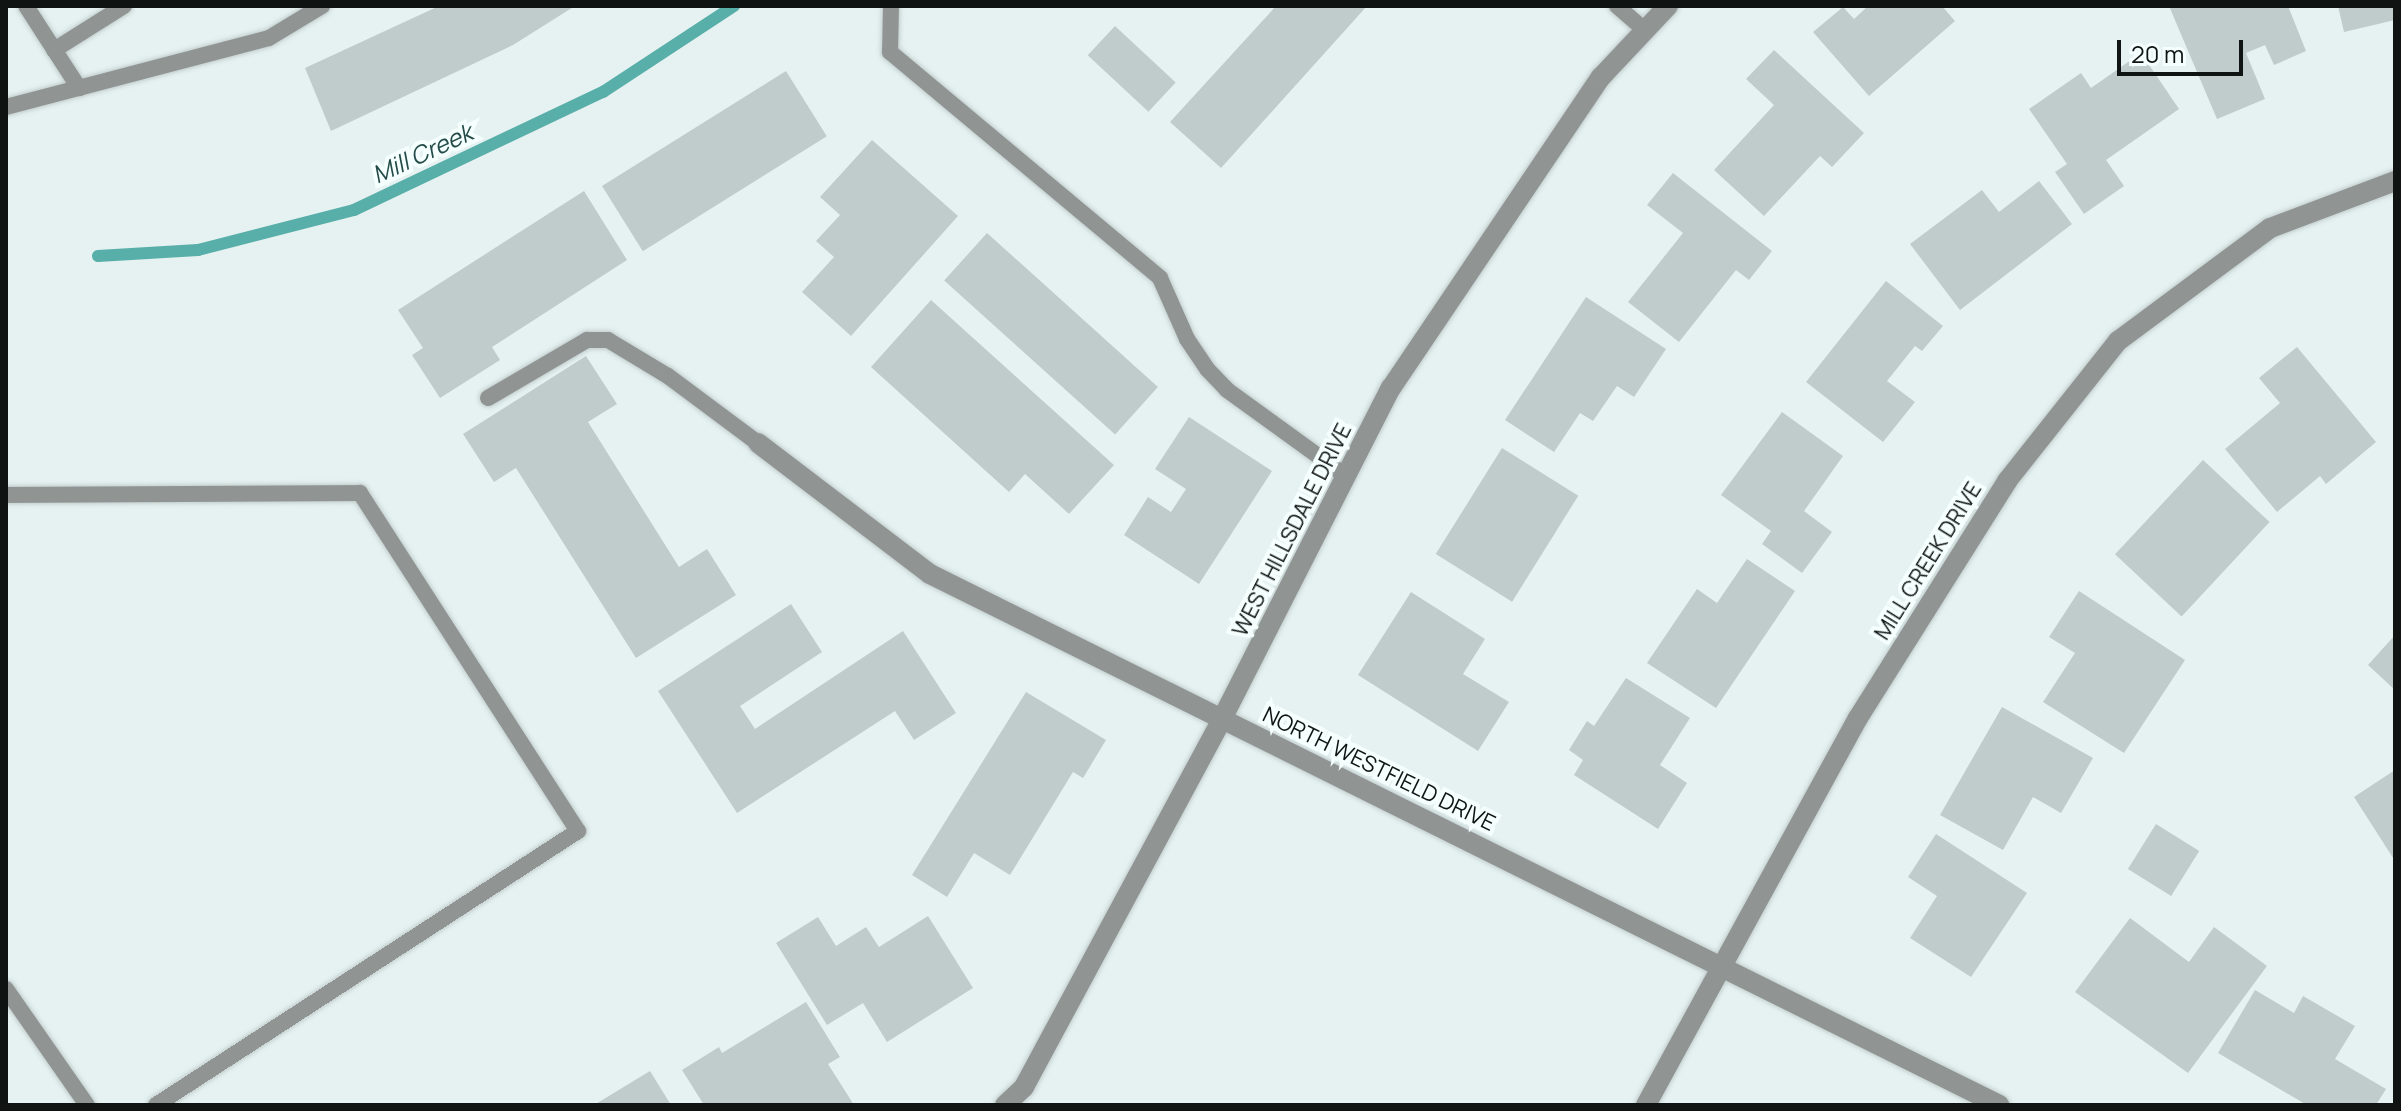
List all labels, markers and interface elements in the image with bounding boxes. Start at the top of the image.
scale bar [2121,24,2247,74]
text: 20 m [2131,37,2184,70]
water label: Mill Creek [367,117,477,189]
street label: WEST HILLSDALE DRIVE [1227,419,1357,641]
street label: MILL CREEK DRIVE [1869,477,1987,645]
street label: NORTH WESTFIELD DRIVE [1258,701,1500,837]

